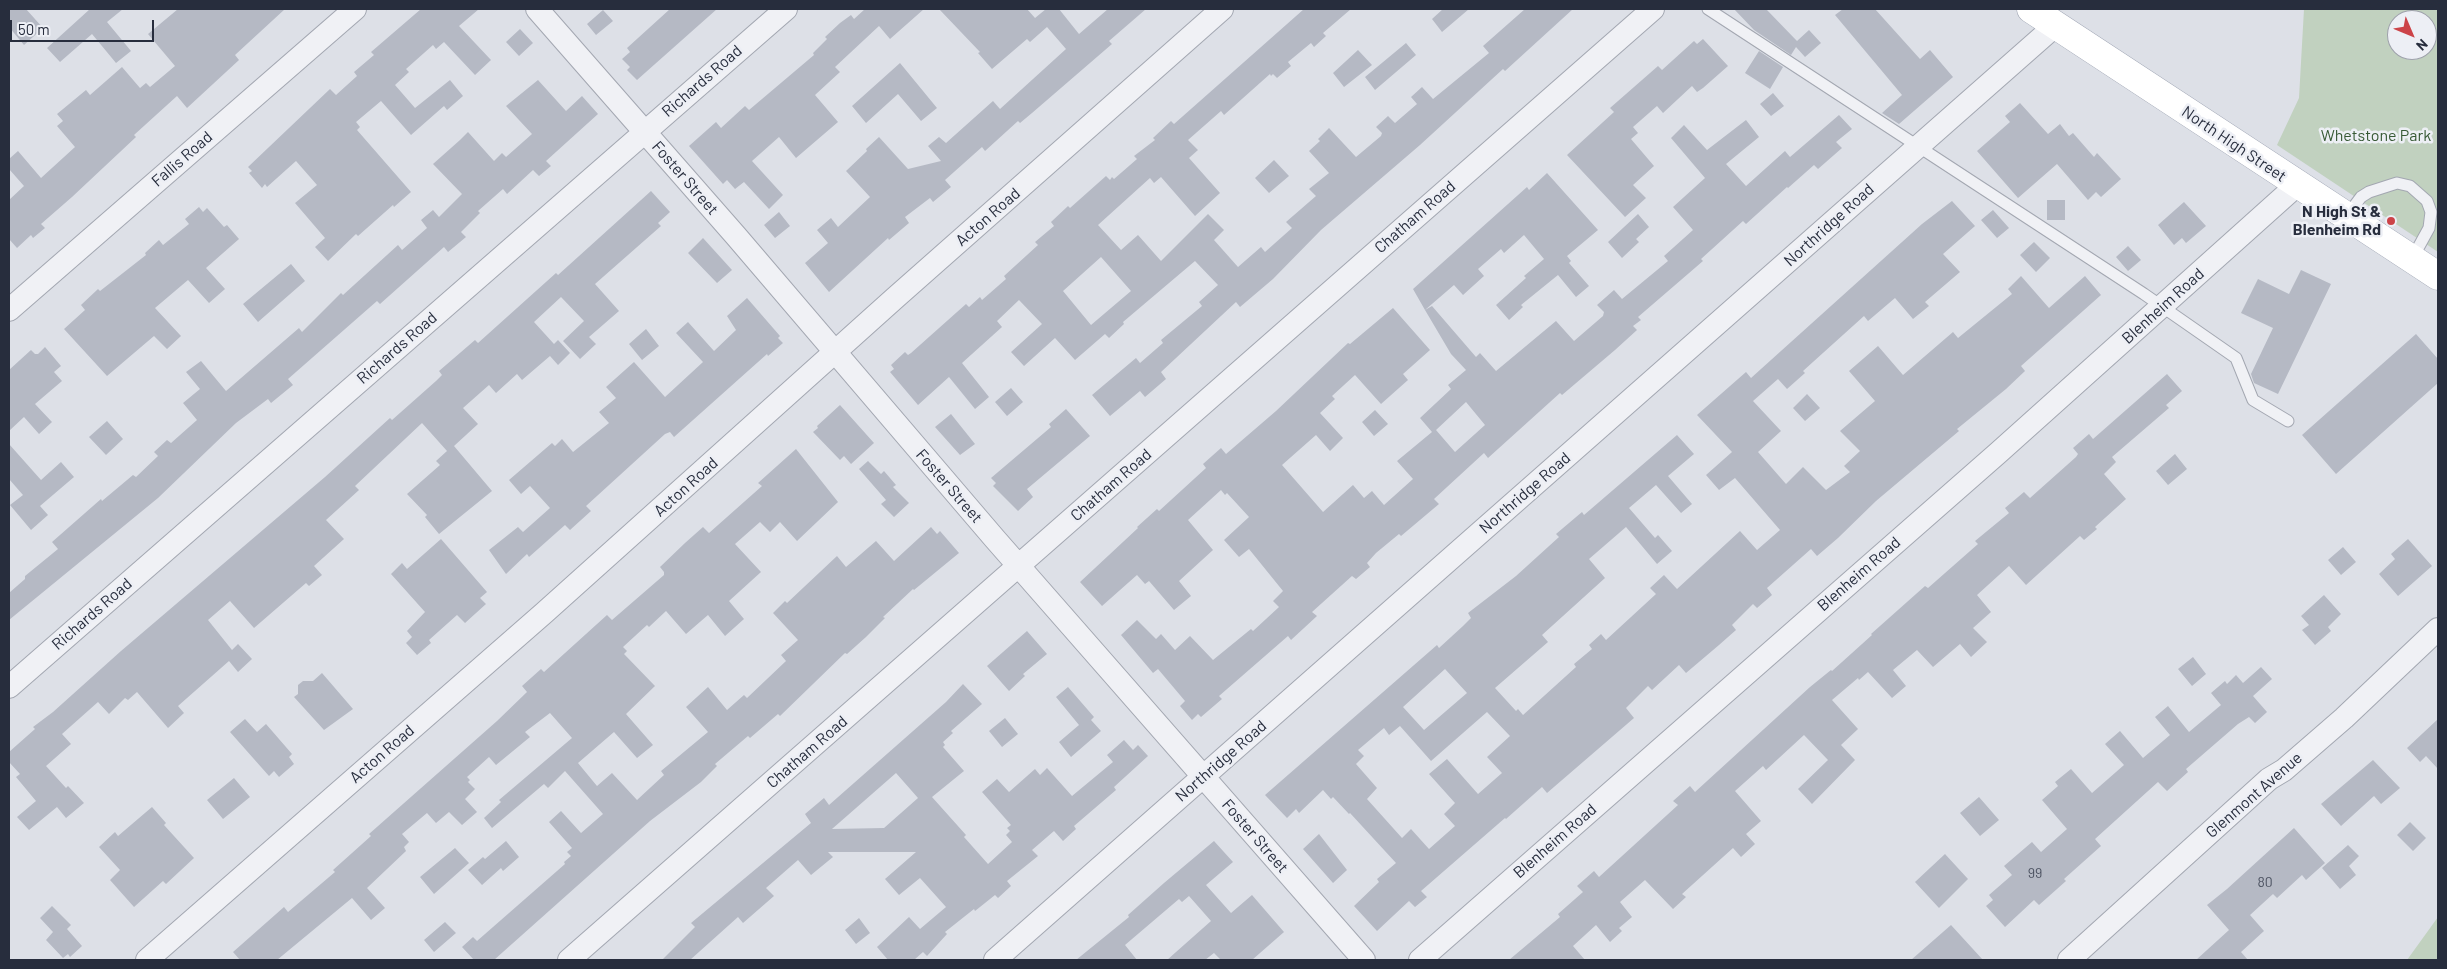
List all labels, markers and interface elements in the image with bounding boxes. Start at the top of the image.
scale bar [12,10,156,42]
north arrow [2387,10,2437,60]
text: 50 m [18,20,50,38]
text: N [2413,36,2432,55]
street label: Richards Road [658,41,746,121]
street label: North High Street [2178,102,2290,186]
park label: Whetstone Park [2321,126,2431,146]
street label: Fallis Road [148,127,216,191]
street label: Foster Street [648,137,722,219]
street label: Chatham Road [1371,177,1459,257]
street label: Northridge Road [1780,180,1878,270]
street label: Acton Road [952,184,1024,250]
place label: N High St & Blenheim Rd [2293,202,2381,240]
marker: N High St & Blenheim Rd [2385,215,2397,227]
street label: Blenheim Road [2118,264,2208,348]
street label: Richards Road [353,308,441,388]
street label: Foster Street [912,445,986,527]
street label: Chatham Road [1067,445,1155,525]
street label: Northridge Road [1476,448,1574,538]
street label: Acton Road [650,453,722,521]
street label: Blenheim Road [1814,533,1904,615]
street label: Richards Road [48,574,136,654]
street label: Chatham Road [763,712,851,792]
street label: Northridge Road [1172,716,1270,806]
street label: Acton Road [346,721,418,787]
street label: Glenmont Avenue [2202,748,2306,842]
street label: Foster Street [1218,795,1292,877]
street label: Blenheim Road [1510,800,1600,882]
house number: 99 [2028,865,2042,881]
house number: 80 [2257,874,2273,890]

